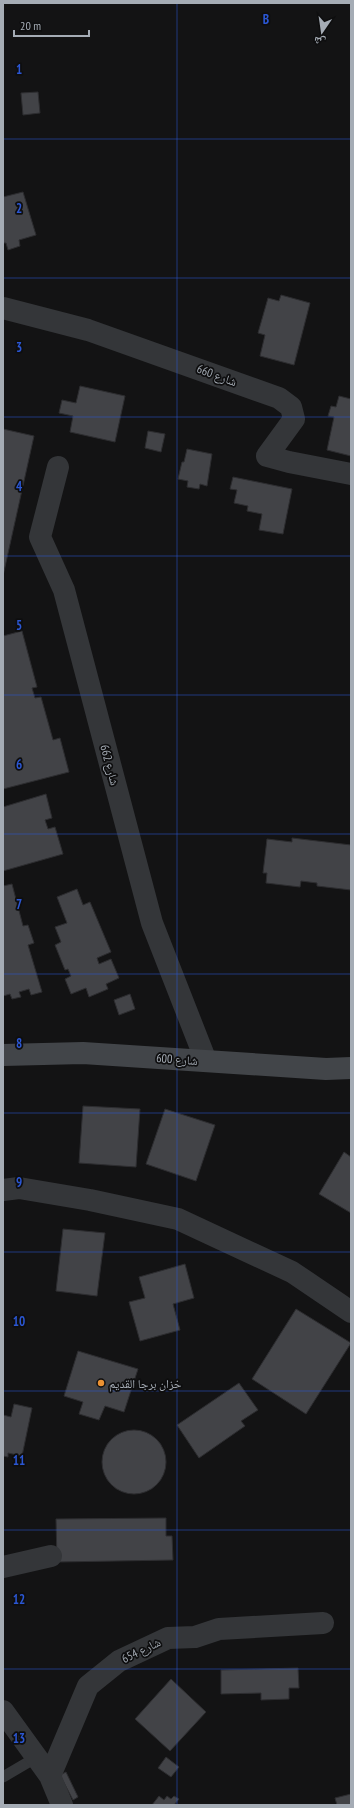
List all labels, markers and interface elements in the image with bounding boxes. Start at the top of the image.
text: B [263,11,269,28]
scale bar [14,12,89,38]
north arrow [302,12,342,52]
text: 20 m [20,18,41,33]
text: ش [312,33,327,50]
text: 1 [16,61,22,78]
text: 2 [16,200,22,217]
text: 3 [16,339,22,356]
street label: شارع 660 [195,361,239,390]
text: 4 [16,478,23,495]
text: 5 [16,617,22,634]
street label: شارع 662 [96,743,123,787]
text: 6 [16,756,22,773]
text: 7 [16,896,22,913]
text: 8 [16,1035,22,1052]
street label: شارع 600 [156,1050,198,1069]
text: 9 [16,1174,22,1191]
text: 10 [13,1313,25,1330]
place label: خزان برجا القديم [109,1376,182,1392]
marker: خزان برجا القديم [96,1378,106,1388]
text: 11 [13,1452,25,1469]
text: 12 [13,1591,25,1608]
street label: شارع 654 [119,1634,163,1667]
text: 13 [13,1730,25,1747]

